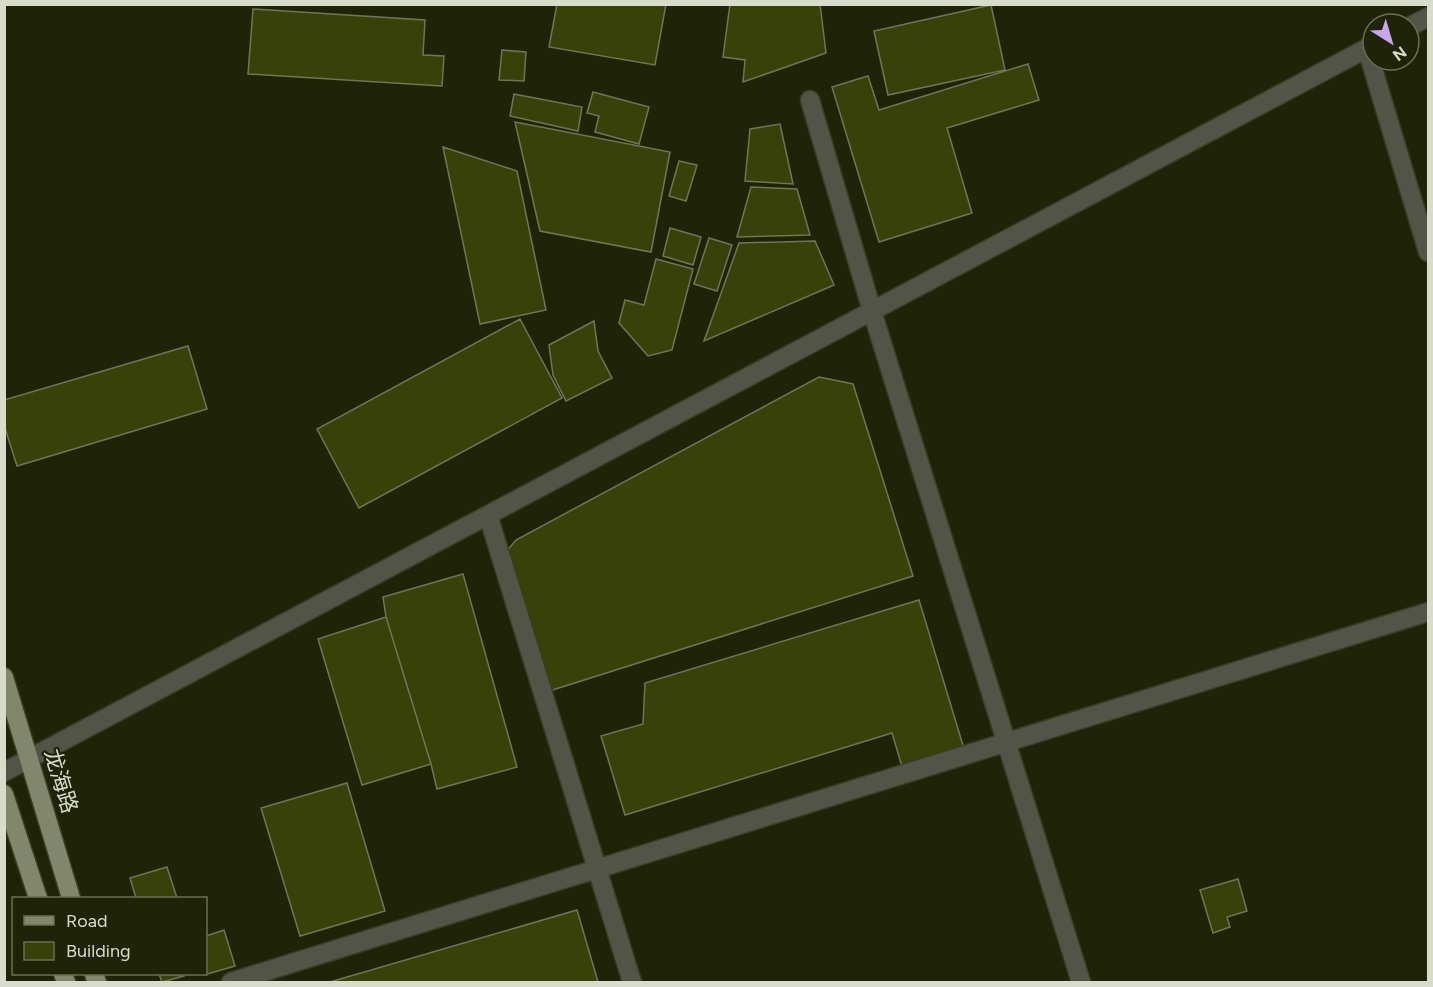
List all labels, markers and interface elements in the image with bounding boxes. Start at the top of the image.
north arrow [1361,12,1421,72]
text: N [1389,42,1410,65]
street label: 龙海路 [38,745,84,817]
legend [12,897,207,975]
text: Road [66,910,107,932]
text: Building [66,940,131,962]

